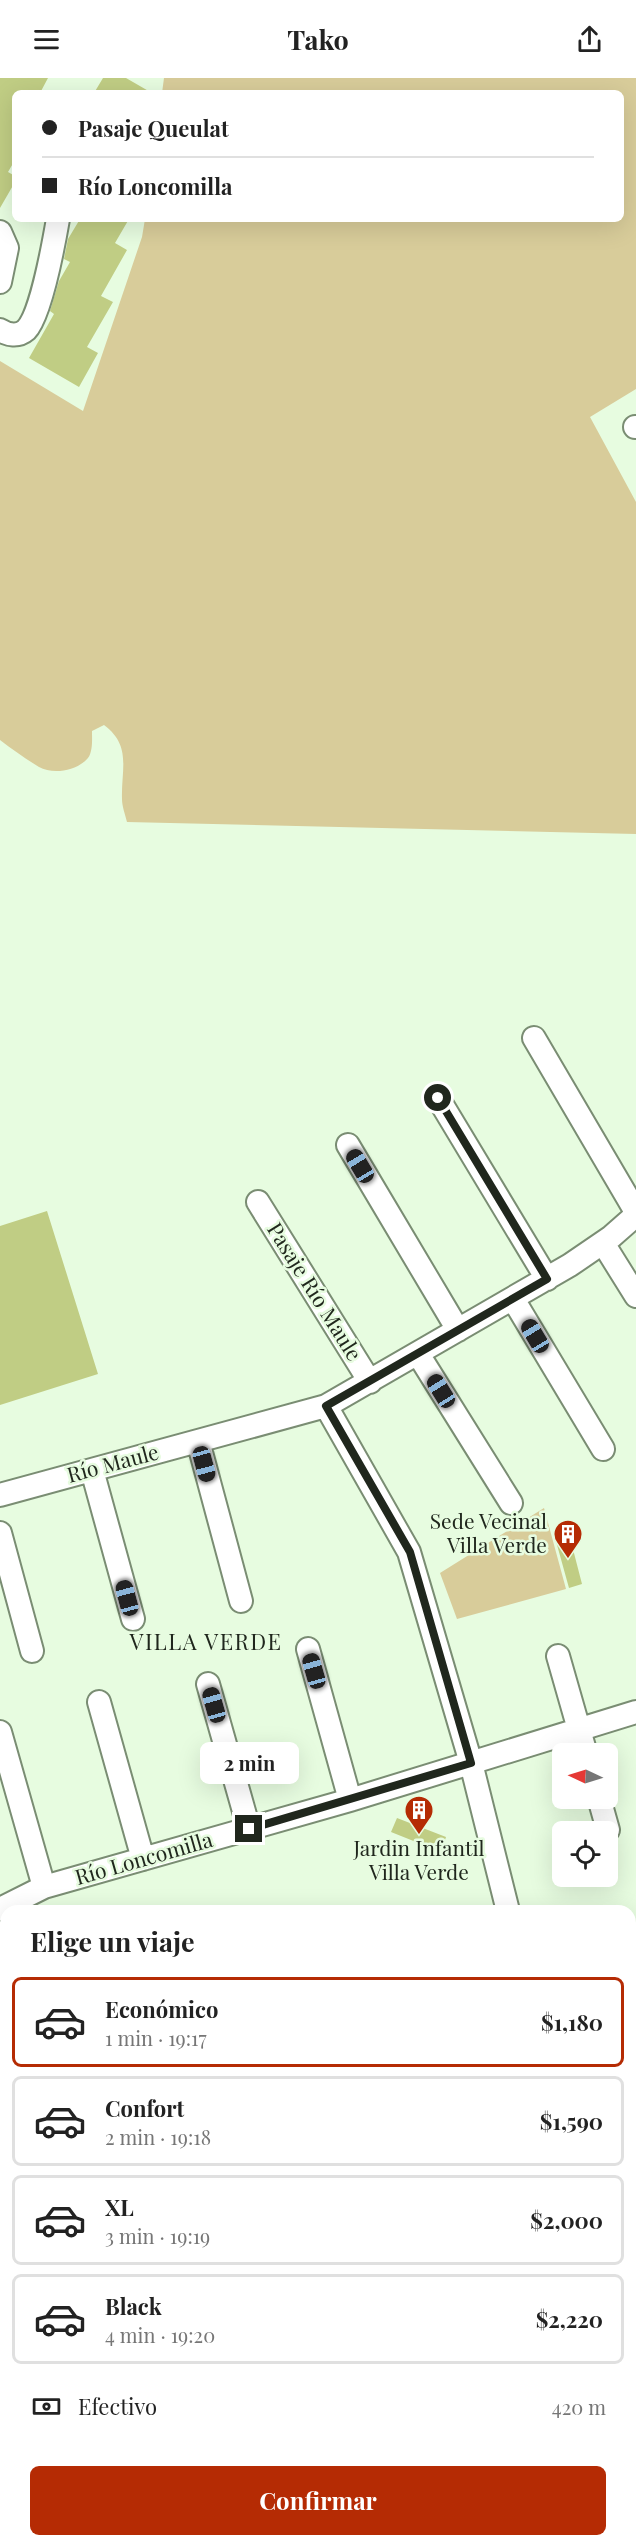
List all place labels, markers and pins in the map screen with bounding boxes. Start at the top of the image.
place label: Sede Vecinal Villa Verde [430,1506,547,1558]
building icon: Sede Vecinal Villa Verde [552,1518,584,1560]
building icon: Jardin Infantil Villa Verde [403,1794,435,1836]
place label: Jardin Infantil Villa Verde [352,1833,485,1885]

